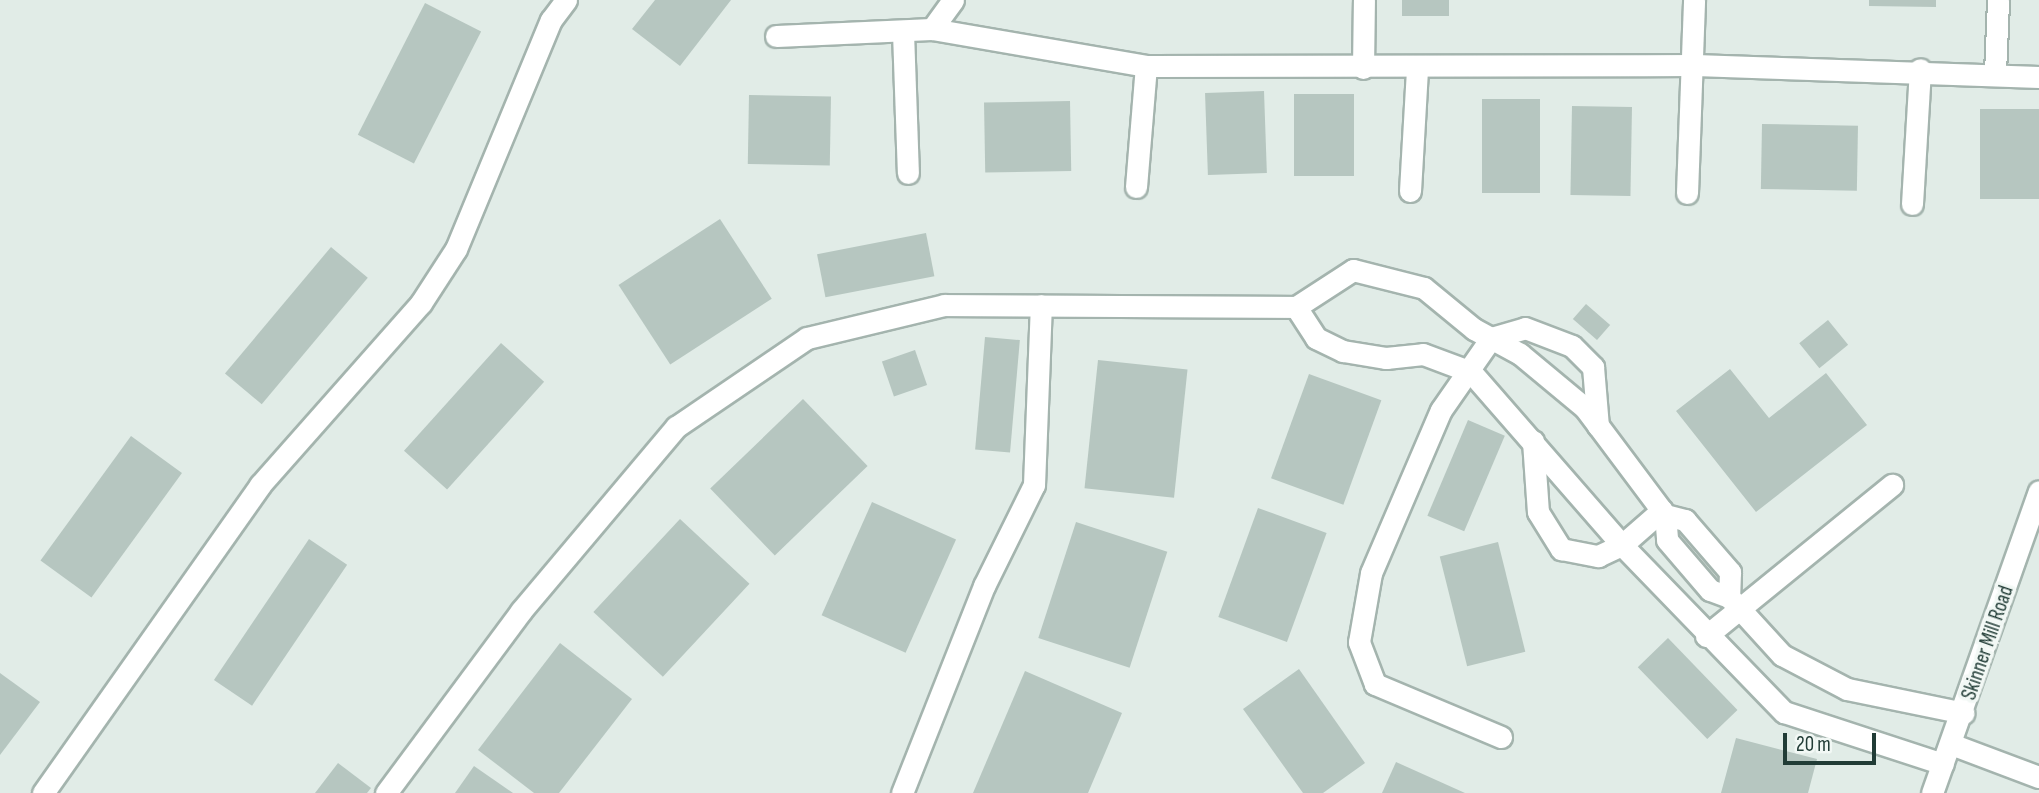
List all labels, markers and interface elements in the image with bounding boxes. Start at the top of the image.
street label: Skinner Mill Road [1957,583,2019,703]
scale bar [1787,720,1880,764]
text: 20 m [1796,732,1831,757]

